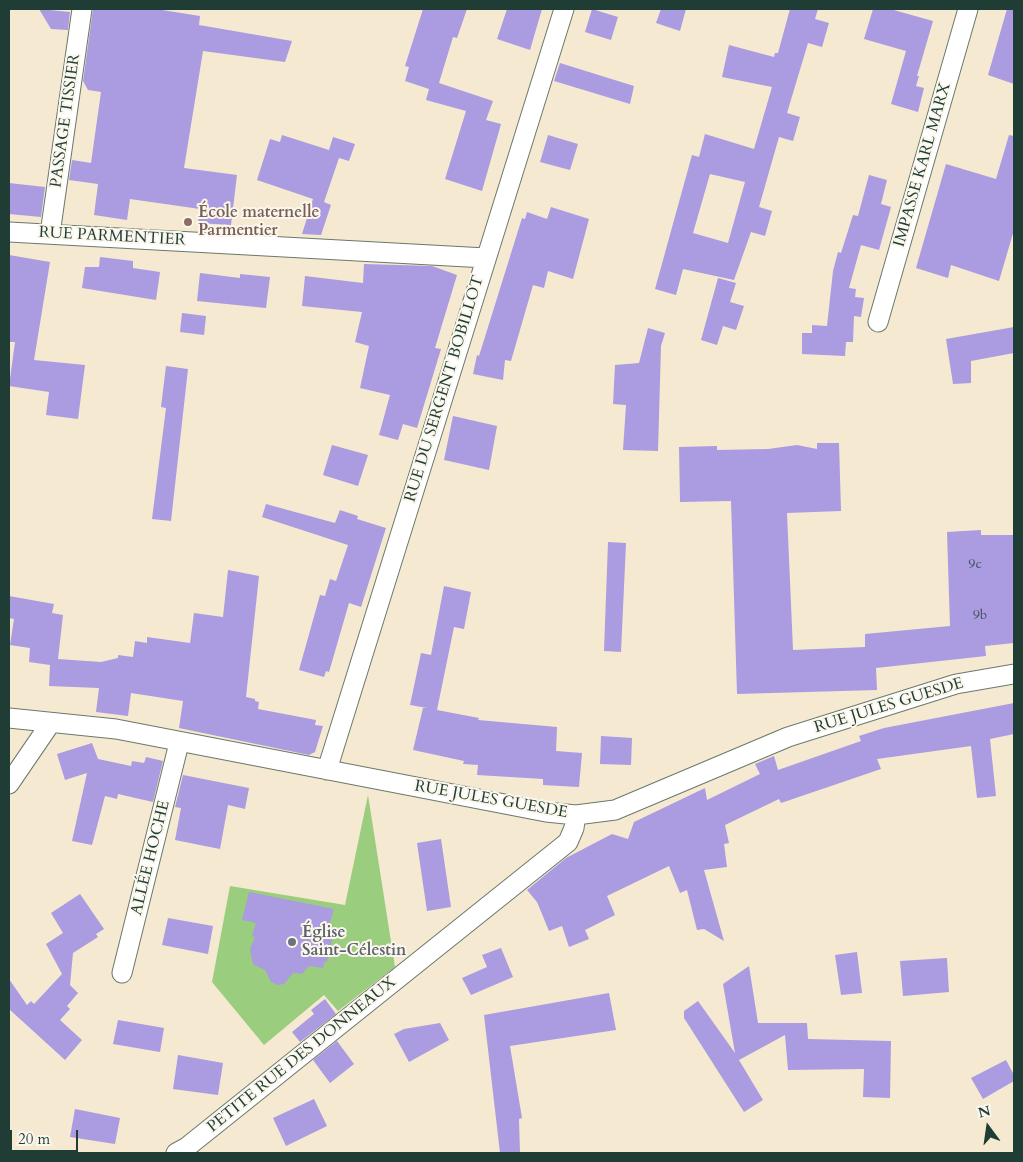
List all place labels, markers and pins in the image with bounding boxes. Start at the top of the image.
place label: École maternelle Parmentier [198,203,320,241]
marker: École maternelle Parmentier [182,216,194,228]
place label: Église Saint-Célestin [302,923,406,961]
marker: Église Saint-Célestin [286,936,298,948]

